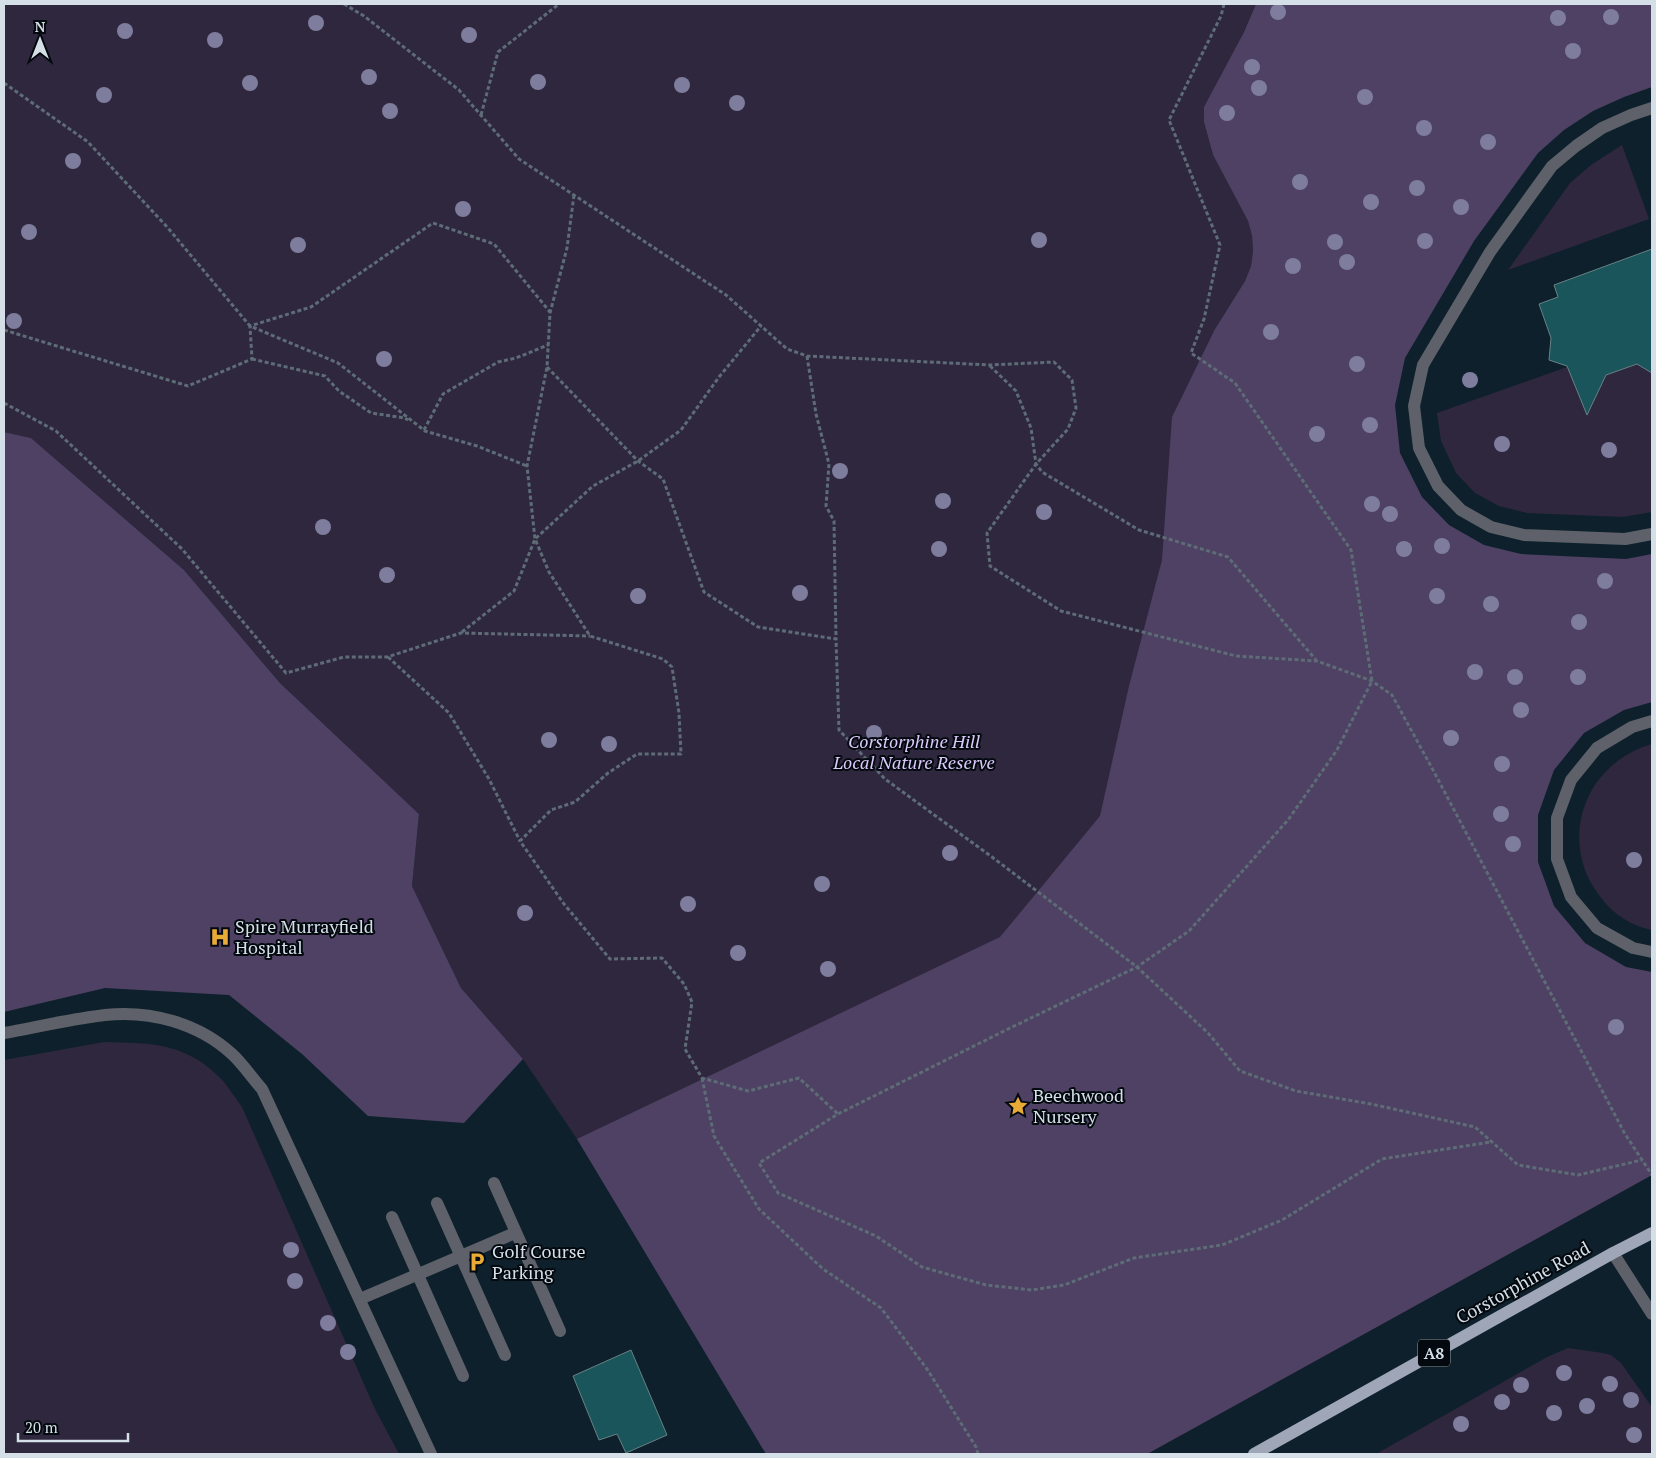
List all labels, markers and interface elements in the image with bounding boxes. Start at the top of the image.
north arrow [15,15,65,65]
text: N [35,17,46,36]
park label: Corstorphine Hill Local Nature Reserve [832,729,995,774]
place label: Spire Murrayfield Hospital [235,914,374,959]
hospital icon: Spire Murrayfield Hospital [209,926,231,948]
place label: Beechwood Nursery [1033,1083,1124,1128]
place icon: Beechwood Nursery [1007,1095,1029,1117]
street label: Corstorphine Road [1451,1235,1594,1329]
place label: Golf Course Parking [492,1239,586,1284]
parking icon: Golf Course Parking [466,1251,488,1273]
road number: A8 [1418,1340,1450,1366]
scale bar [18,1410,128,1442]
text: 20 m [25,1417,58,1437]

